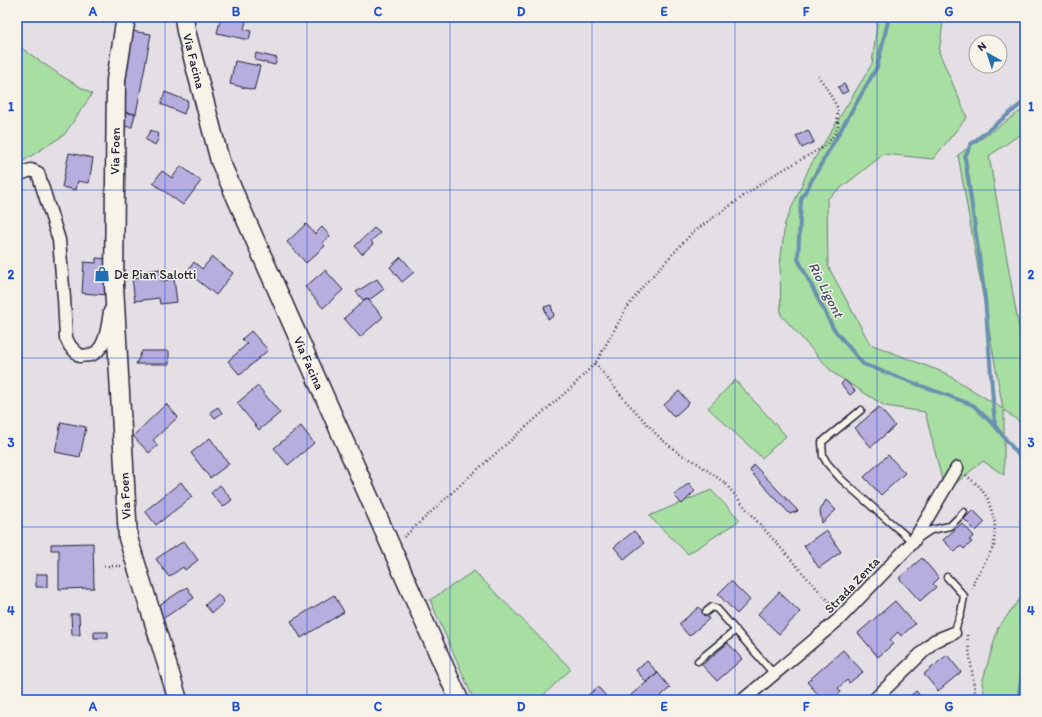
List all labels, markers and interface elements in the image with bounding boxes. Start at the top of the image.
text: A [88,4,98,19]
text: B [232,4,241,19]
text: C [374,4,383,19]
text: D [517,4,526,19]
text: E [660,4,668,19]
text: F [803,4,810,19]
text: G [945,4,954,19]
street label: Via Facina [180,32,208,91]
north arrow [968,34,1008,74]
text: N [975,39,989,54]
text: 1 [8,99,14,114]
text: 1 [1028,99,1034,114]
street label: Via Foen [107,127,123,175]
water label: Rio Ligont [805,259,848,322]
shop icon: De Pian Salotti [93,265,111,283]
text: 2 [8,267,15,282]
place label: De Pian Salotti [114,267,196,282]
text: 2 [1028,267,1035,282]
street label: Via Facina [291,334,328,392]
text: 3 [7,435,15,450]
text: 3 [1027,435,1035,450]
street label: Via Foen [116,471,134,520]
street label: Strada Zenta [821,553,883,616]
text: 4 [7,603,15,618]
text: 4 [1027,603,1035,618]
text: A [88,699,98,714]
text: B [232,699,241,714]
text: C [374,699,383,714]
text: D [517,699,526,714]
text: E [660,699,668,714]
text: F [803,699,810,714]
text: G [945,699,954,714]

